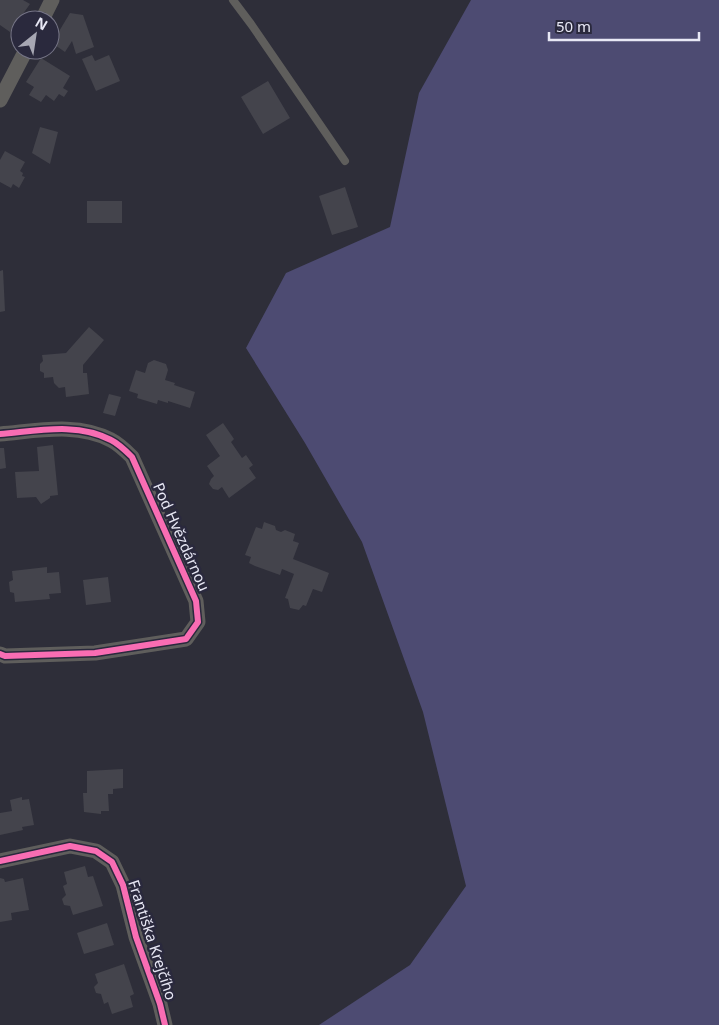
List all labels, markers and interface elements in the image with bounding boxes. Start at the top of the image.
north arrow [10,10,60,60]
scale bar [549,10,699,42]
text: N [32,12,51,34]
text: 50 m [556,16,591,36]
street label: Pod Hvězdárnou [149,479,215,594]
street label: Františka Krejčího [124,877,182,1002]

